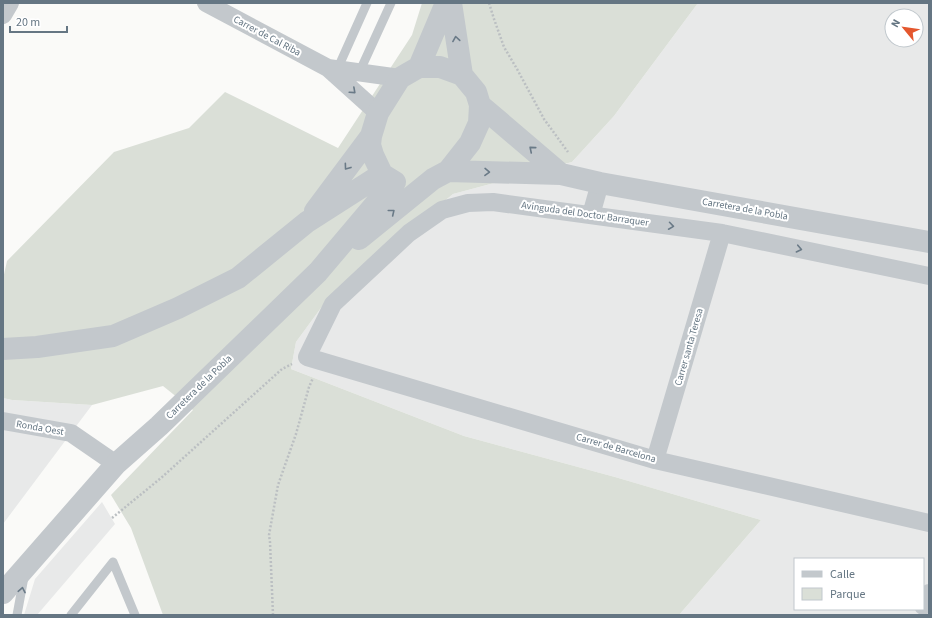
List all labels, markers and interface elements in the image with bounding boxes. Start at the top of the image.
scale bar [10,8,67,34]
north arrow [884,8,924,48]
street label: Carrer de Cal Riba [231,12,303,60]
text: 20 m [16,14,40,31]
text: N [887,17,904,30]
one-way arrow [452,36,461,42]
one-way arrow [348,86,356,94]
one-way arrow [529,146,536,153]
one-way arrow [344,163,352,170]
one-way arrow [484,168,490,176]
street label: Carretera de la Pobla [701,195,789,223]
street label: Avinguda del Doctor Barraquer [520,198,650,230]
one-way arrow [387,210,395,217]
one-way arrow [668,221,674,230]
one-way arrow [796,244,802,252]
street label: Carrer santa Teresa [671,307,707,387]
street label: Carretera de la Pobla [163,352,235,422]
street label: Ronda Oest [15,417,65,439]
street label: Carrer de Barcelona [574,430,658,466]
legend [794,558,924,610]
text: Calle [830,566,855,583]
text: Parque [830,586,866,603]
one-way arrow [17,587,25,594]

